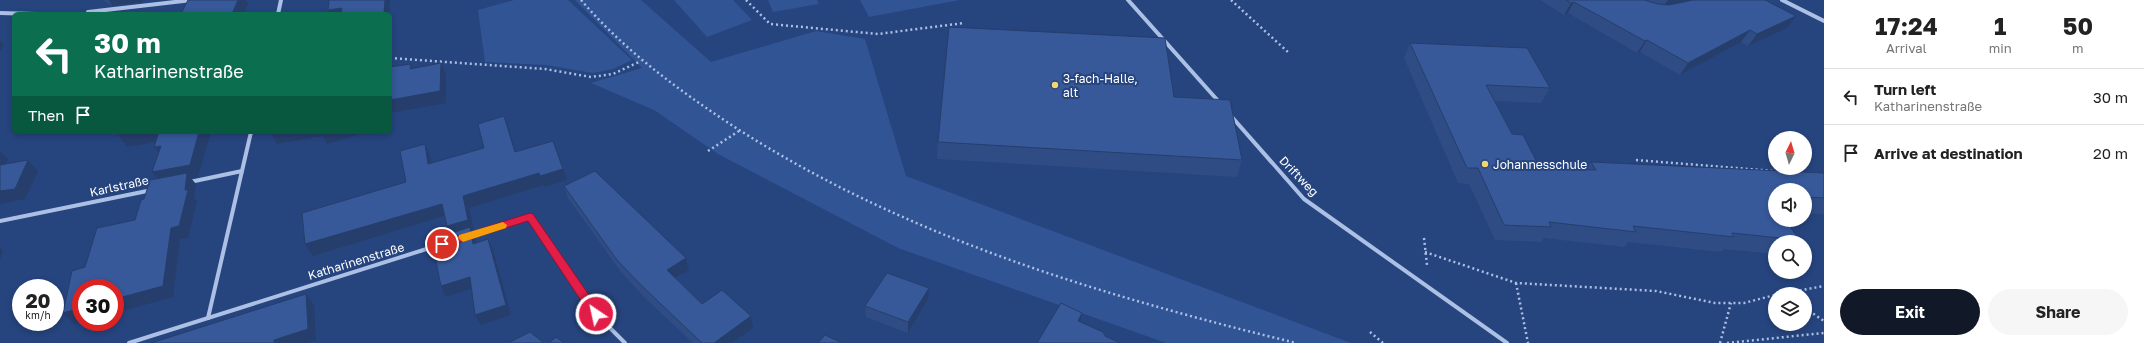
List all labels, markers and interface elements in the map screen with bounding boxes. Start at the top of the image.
text: 17:24 [1875,11,1938,40]
text: 1 [1994,11,2006,40]
text: 50 [2063,11,2093,40]
text: 30 m [94,26,161,59]
icon: left [28,28,80,80]
text: Arrival [1886,40,1927,56]
text: min [1989,40,2012,56]
text: m [2072,40,2084,56]
text: Katharinenstraße [94,60,244,82]
place label: 3-fach-Halle, alt [1063,71,1138,100]
marker: 3-fach-Halle, alt [1050,80,1060,90]
text: Turn left [1874,80,1936,98]
icon: left [1840,86,1862,108]
text: 30 m [2093,88,2128,106]
text: Katharinenstraße [1874,98,1982,114]
icon: arrive [72,104,94,126]
text: Then [28,106,64,124]
north arrow [1768,131,1812,175]
map controls [1768,131,1812,331]
icon: arrive [1840,142,1862,164]
text: Arrive at destination [1874,144,2023,162]
text: 20 m [2093,144,2128,162]
street label: Driftweg [1276,153,1322,199]
place label: Johannesschule [1493,157,1587,172]
marker: Johannesschule [1480,159,1490,169]
street label: Karlstraße [88,172,150,200]
button: sound [1768,183,1812,227]
pin [425,227,459,261]
icon: arrive [431,233,453,255]
button: search [1768,235,1812,279]
street label: Katharinenstraße [306,239,406,283]
speed limit sign: 30 [72,279,124,331]
button: layers [1768,287,1812,331]
text: 20 [25,288,51,312]
button: Exit [1840,289,1980,335]
button: Share [1988,289,2128,335]
position arrow [575,293,617,335]
text: km/h [25,309,51,321]

